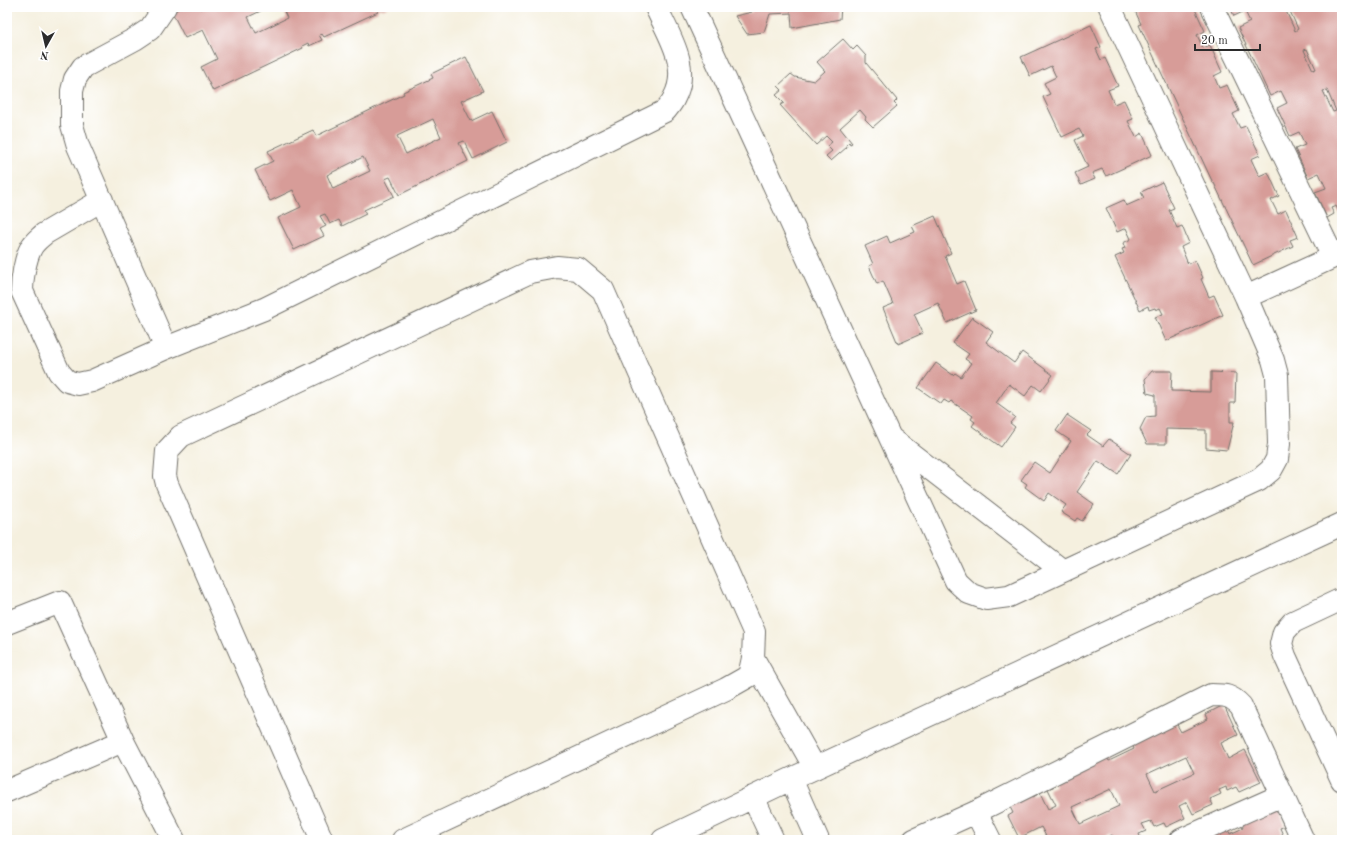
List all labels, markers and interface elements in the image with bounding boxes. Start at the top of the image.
north arrow [26,26,66,66]
scale bar [1195,26,1260,52]
text: 20 m [1201,35,1228,47]
text: N [39,48,50,60]

